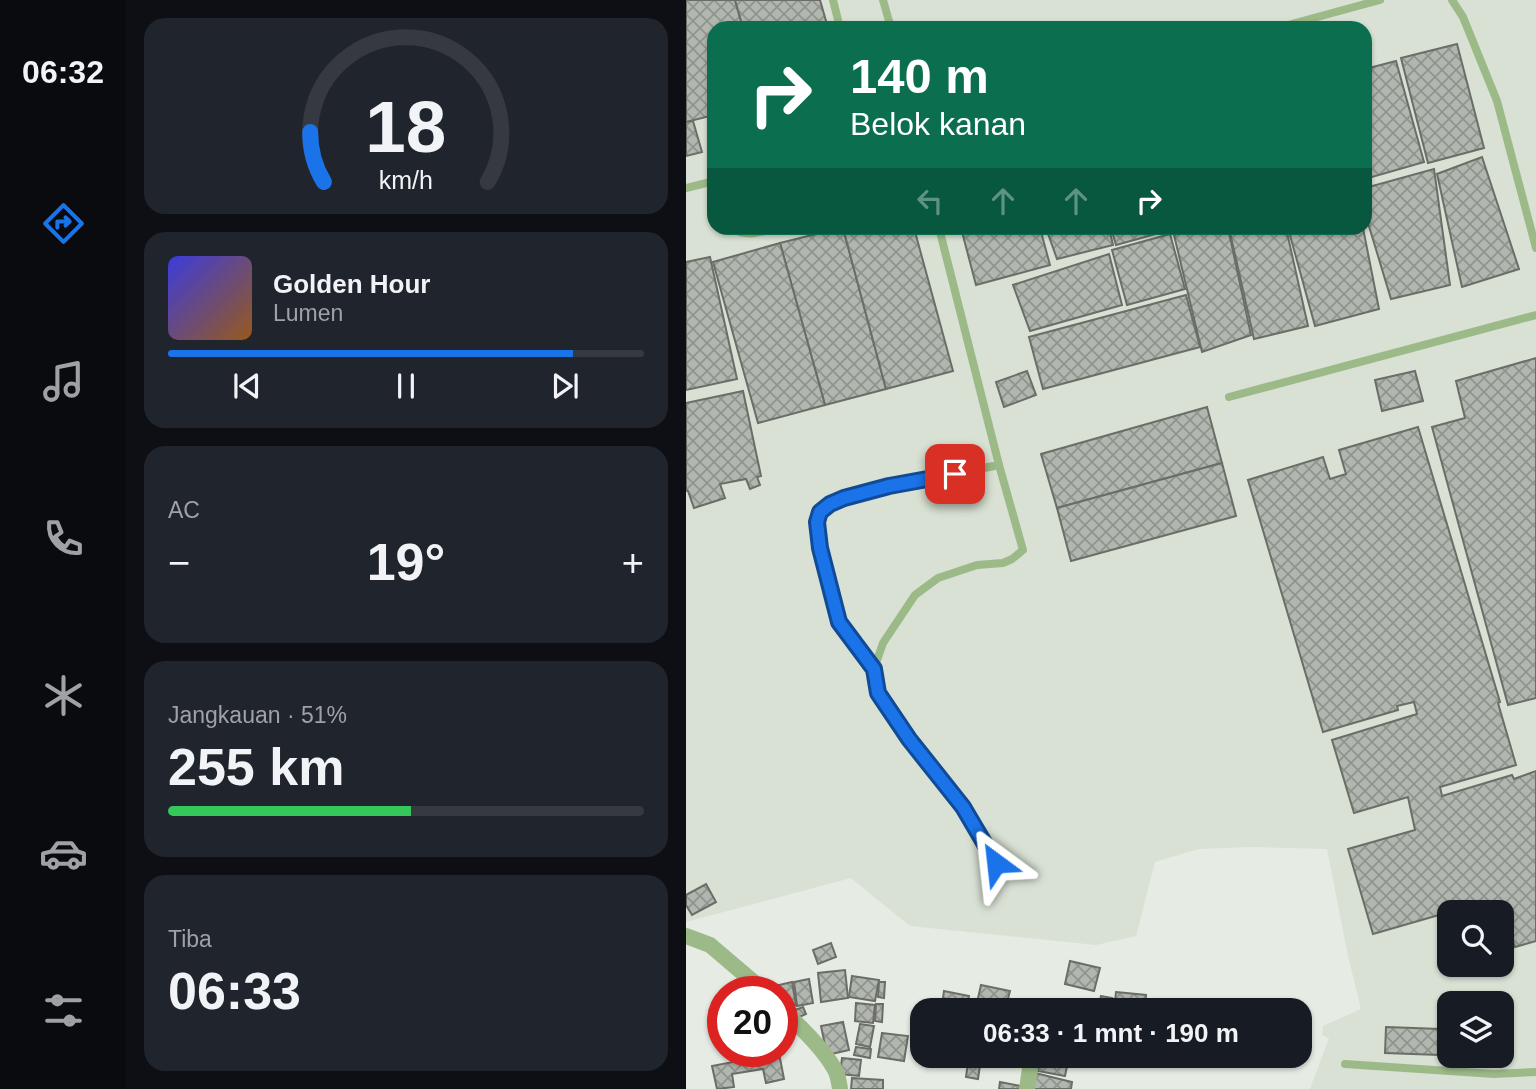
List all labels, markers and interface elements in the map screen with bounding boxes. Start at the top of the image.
icon: right [735,49,826,140]
text: 140 m [850,49,989,103]
text: 06:32 [22,54,104,90]
text: 18 [366,86,446,167]
text: Belok kanan [850,106,1026,142]
text: km/h [379,166,433,194]
icon: left [911,182,949,220]
icon: ahead [984,182,1022,220]
icon: ahead [1057,182,1095,220]
icon: right [1130,182,1168,220]
icon: directions [39,199,88,248]
text: Golden Hour [273,269,430,299]
text: Lumen [273,300,343,326]
icon: music [39,357,88,406]
icon: previous [228,367,266,405]
icon: pause [387,367,425,405]
icon: next [546,367,584,405]
pin [925,444,985,504]
icon: arrive [936,455,974,493]
text: AC [168,497,200,523]
icon: phone [39,514,88,563]
text: 19° [367,533,445,591]
text: − [168,542,190,584]
text: + [622,542,644,584]
icon: climate [39,671,88,720]
text: Jangkauan · 51% [168,702,347,728]
text: 255 km [168,738,344,796]
position arrow [959,826,1033,900]
icon: car [39,829,88,878]
map controls [1437,900,1514,1068]
button: search [1437,900,1514,977]
text: Tiba [168,926,212,952]
text: 06:33 [168,962,301,1020]
speed limit sign: 20 [707,976,798,1067]
icon: filters [39,986,88,1035]
button: layers [1437,991,1514,1068]
text: 06:33 · 1 mnt · 190 m [983,1018,1239,1048]

